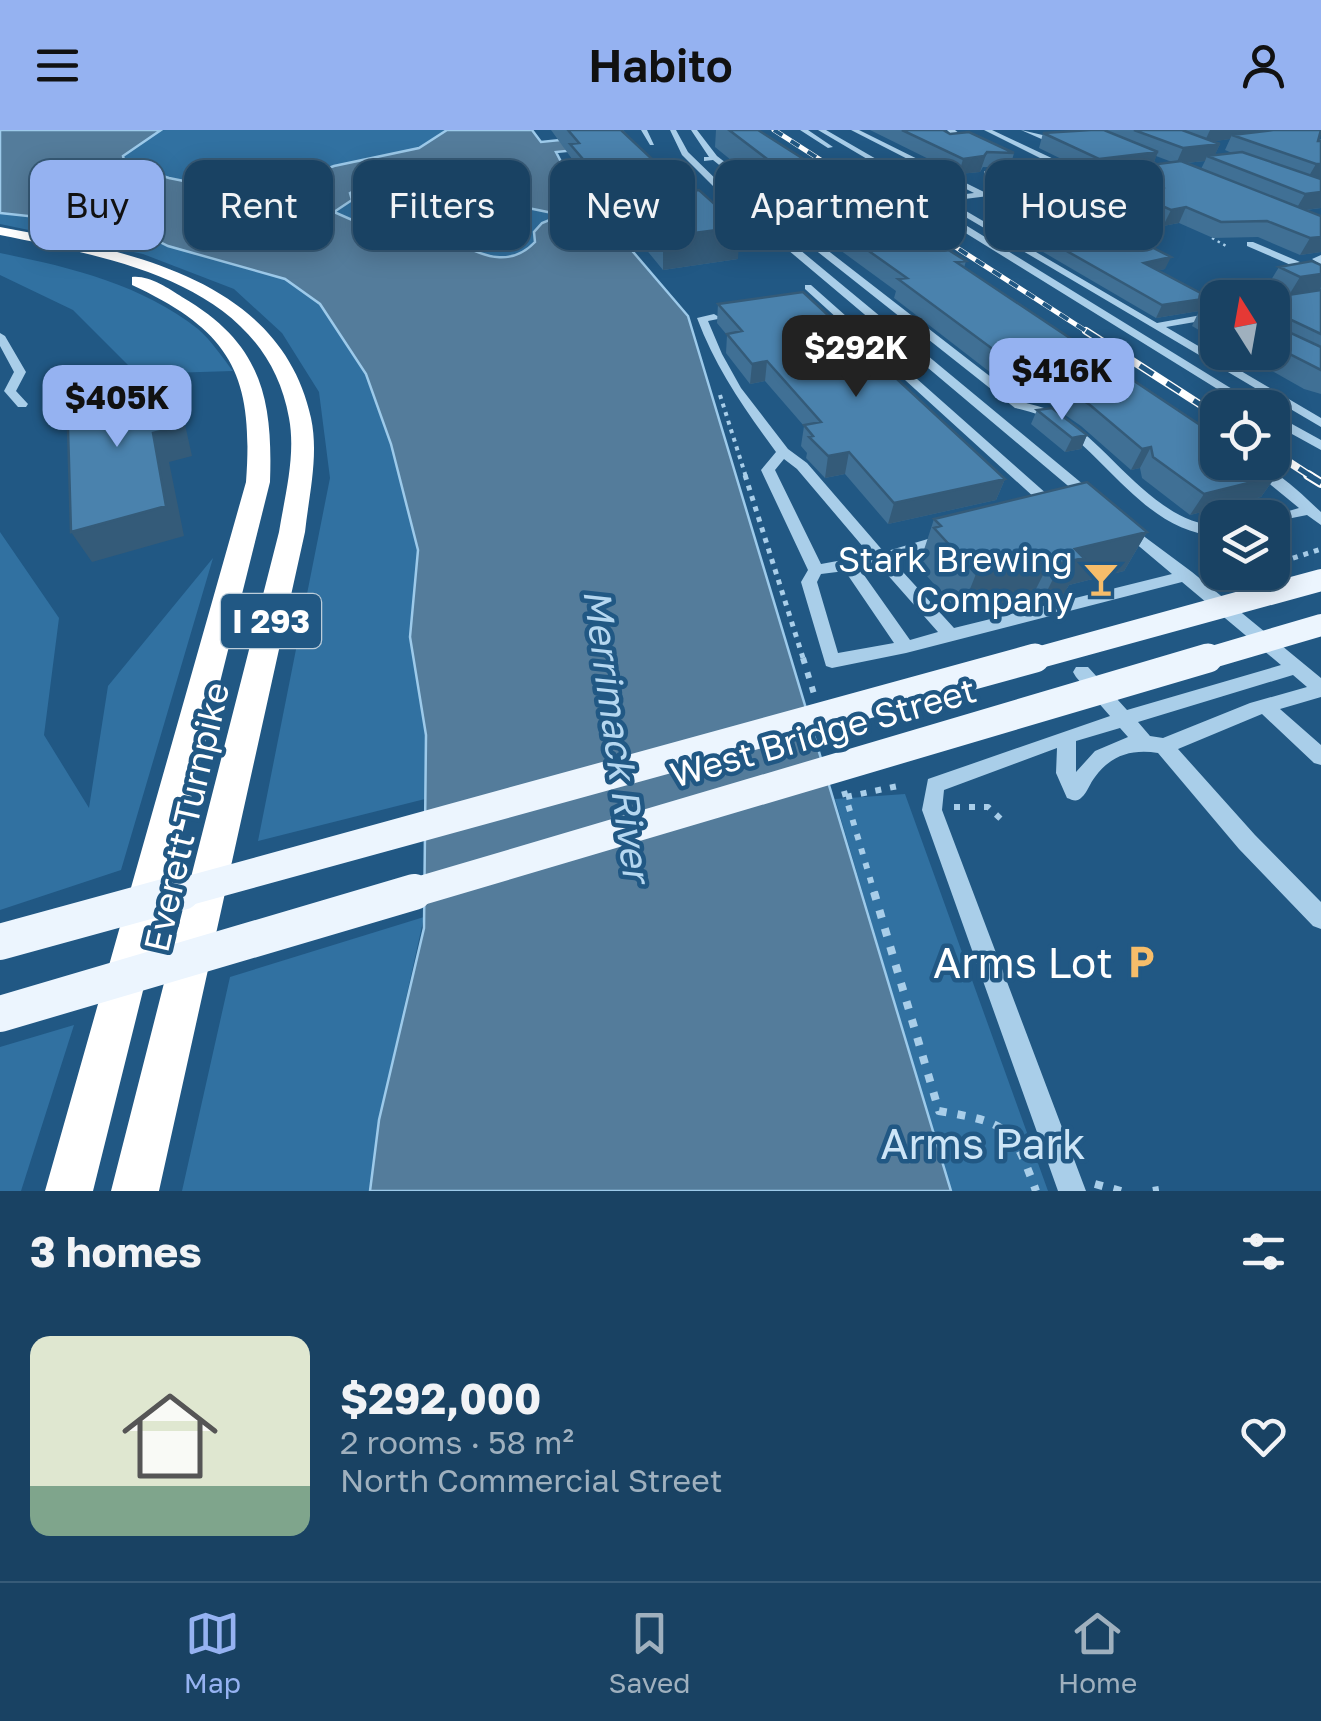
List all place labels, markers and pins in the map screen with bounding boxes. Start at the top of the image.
pin: $292K [786,315,926,400]
pin: $416K [992,338,1132,423]
pin: $405K [47,365,187,450]
place label: Stark Brewing Company [838,538,1073,620]
bar icon: Stark Brewing Company [1082,560,1120,598]
place label: Arms Lot [933,937,1113,987]
parking icon: Arms Lot [1122,943,1160,981]

